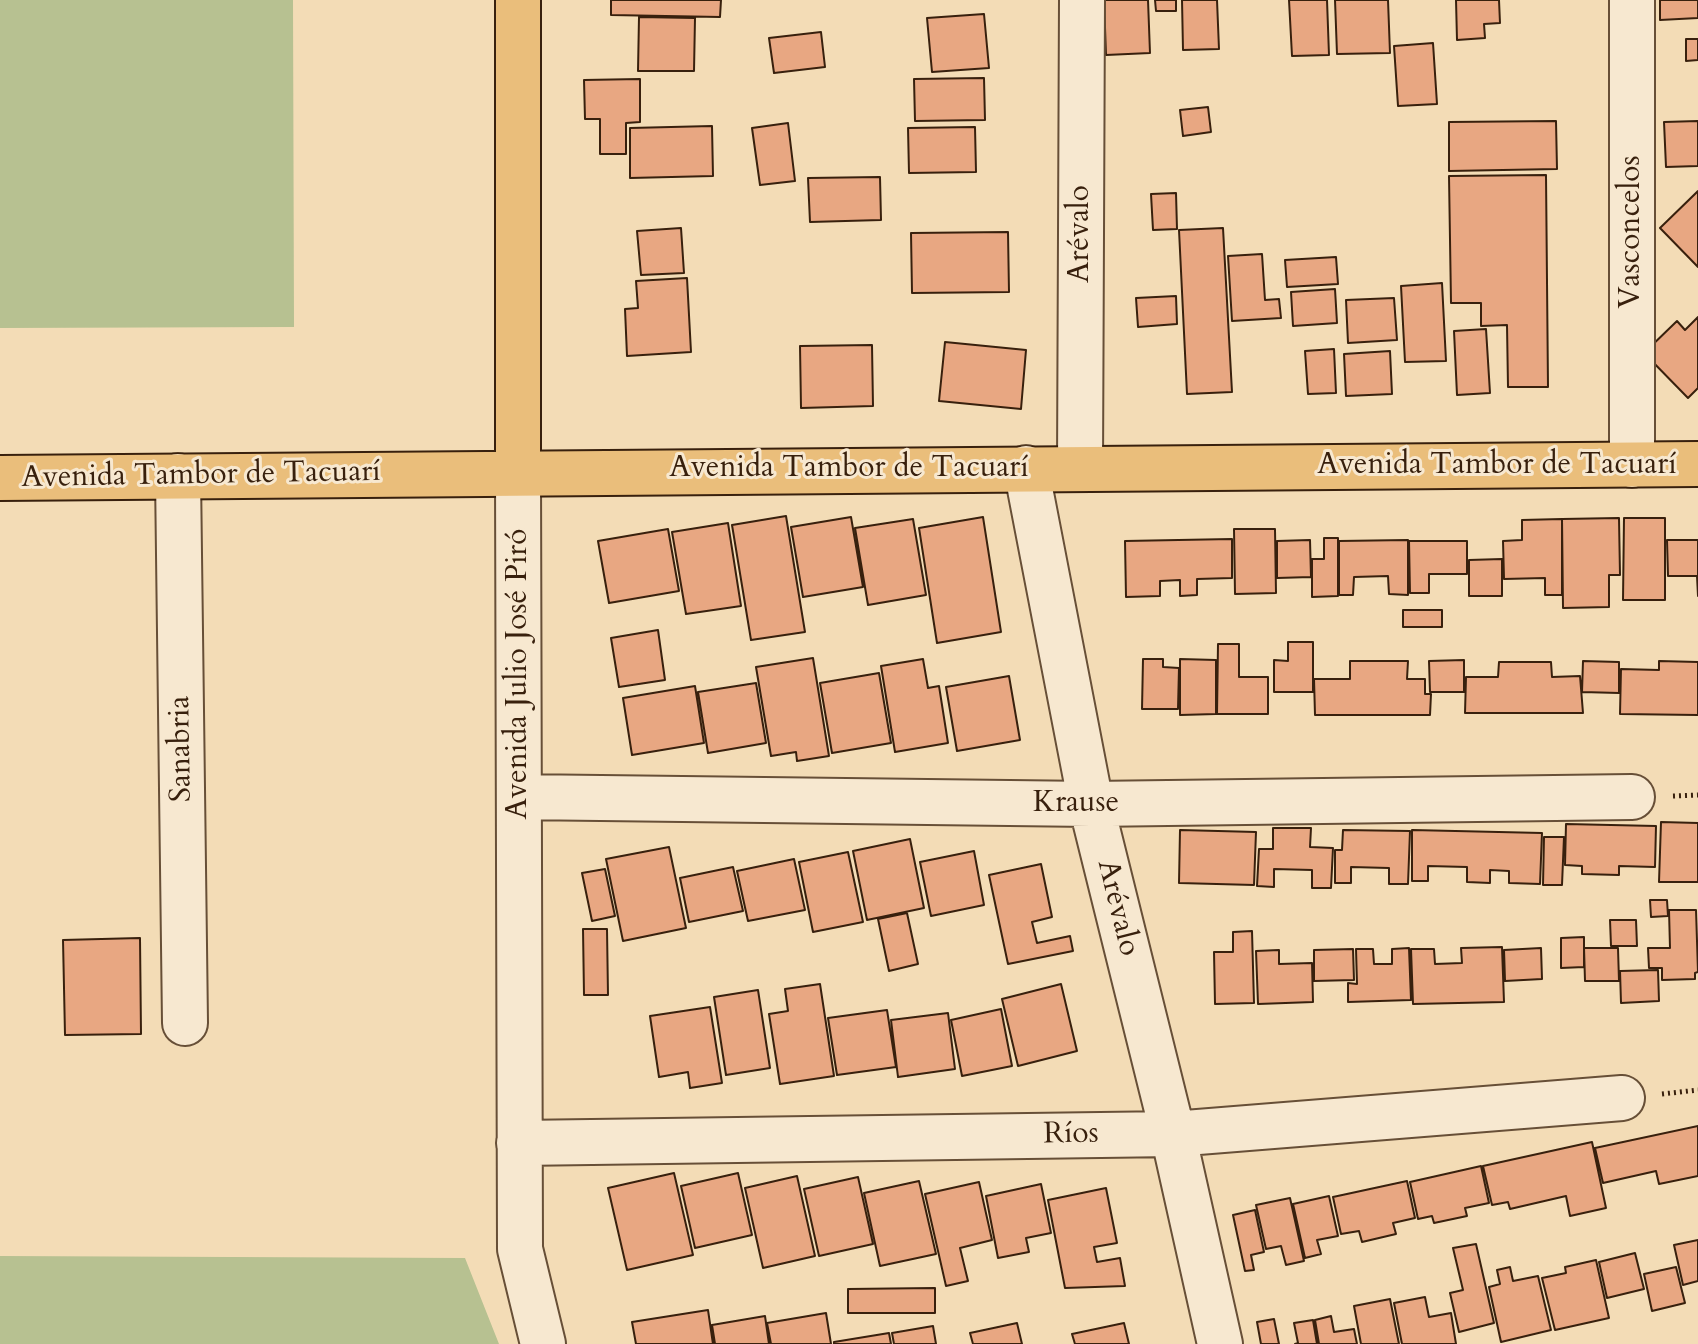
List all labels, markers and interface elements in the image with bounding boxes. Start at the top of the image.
street label: Vasconcelos [1614,155,1650,309]
street label: Arévalo [1063,185,1099,283]
street label: Avenida Tambor de Tacuarí [1317,448,1677,484]
street label: Avenida Tambor de Tacuarí [669,451,1029,487]
street label: Avenida Tambor de Tacuarí [21,455,381,497]
street label: Avenida Julio José Piró [501,529,537,819]
street label: Sanabria [163,695,201,803]
street label: Krause [1033,786,1119,822]
street label: Arévalo [1088,856,1146,960]
street label: Ríos [1043,1117,1099,1153]

